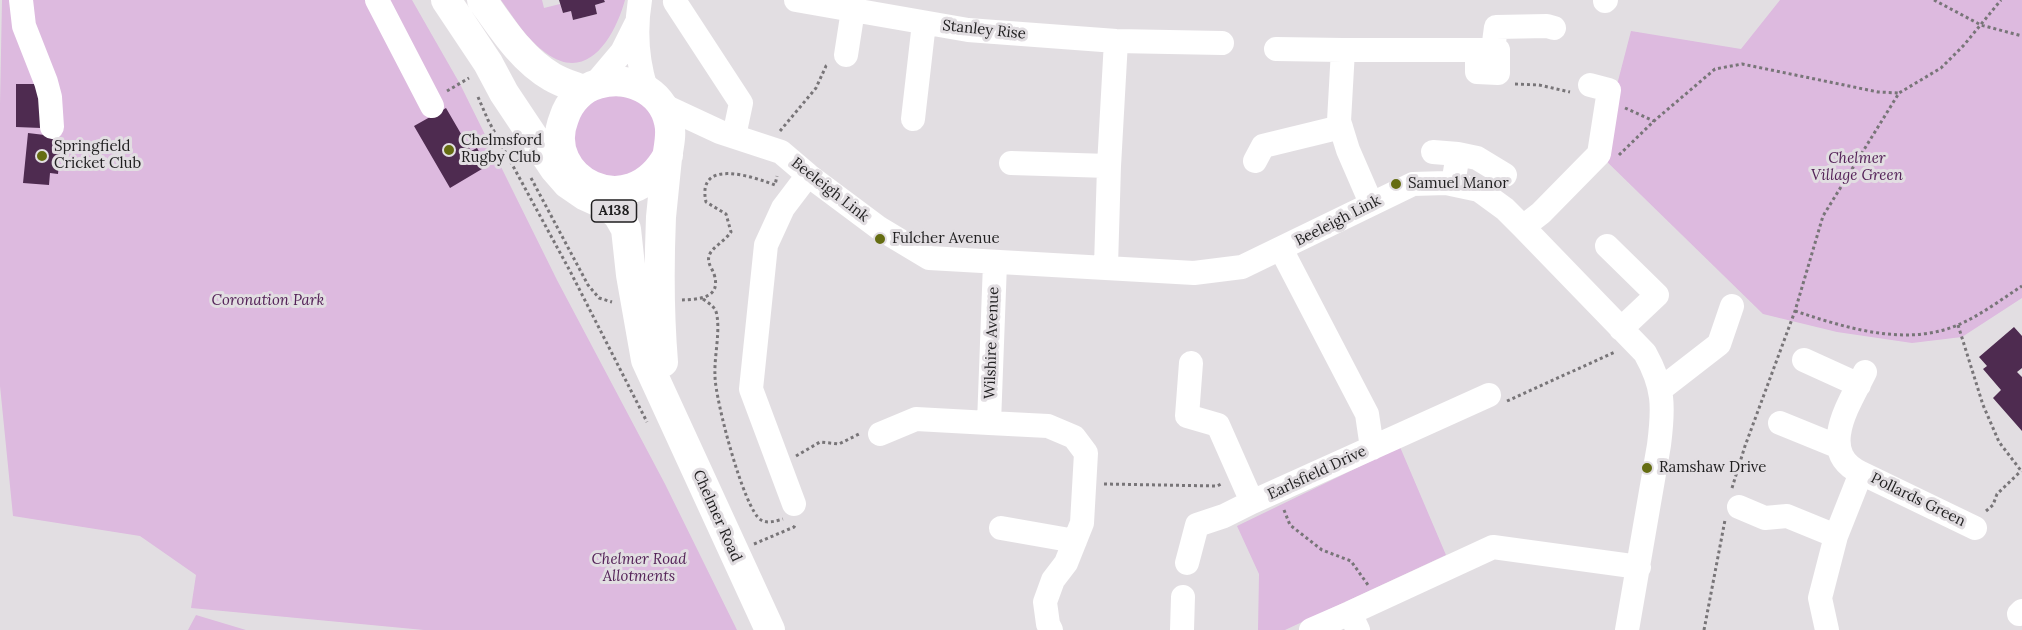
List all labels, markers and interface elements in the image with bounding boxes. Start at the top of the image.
street label: Stanley Rise [941,17,1027,43]
place label: Chelmsford Rugby Club [461,132,542,167]
place label: Springfield Cricket Club [54,138,141,173]
marker: Chelmsford Rugby Club [442,143,456,157]
marker: Springfield Cricket Club [35,149,49,163]
park label: Chelmer Village Green [1811,150,1903,185]
street label: Beeleigh Link [788,154,872,226]
place label: Samuel Manor [1408,175,1509,193]
marker: Samuel Manor [1389,177,1403,191]
street label: Beeleigh Link [1292,192,1384,250]
road number: A138 [592,200,636,222]
place label: Fulcher Avenue [892,230,1000,248]
marker: Fulcher Avenue [873,232,887,246]
street label: Wilshire Avenue [981,286,1003,400]
park label: Coronation Park [212,292,324,310]
street label: Earlsfield Drive [1265,442,1369,504]
place label: Ramshaw Drive [1659,459,1766,477]
marker: Ramshaw Drive [1640,461,1654,475]
street label: Chelmer Road [689,467,745,565]
street label: Pollards Green [1868,469,1968,531]
park label: Chelmer Road Allotments [592,551,686,586]

